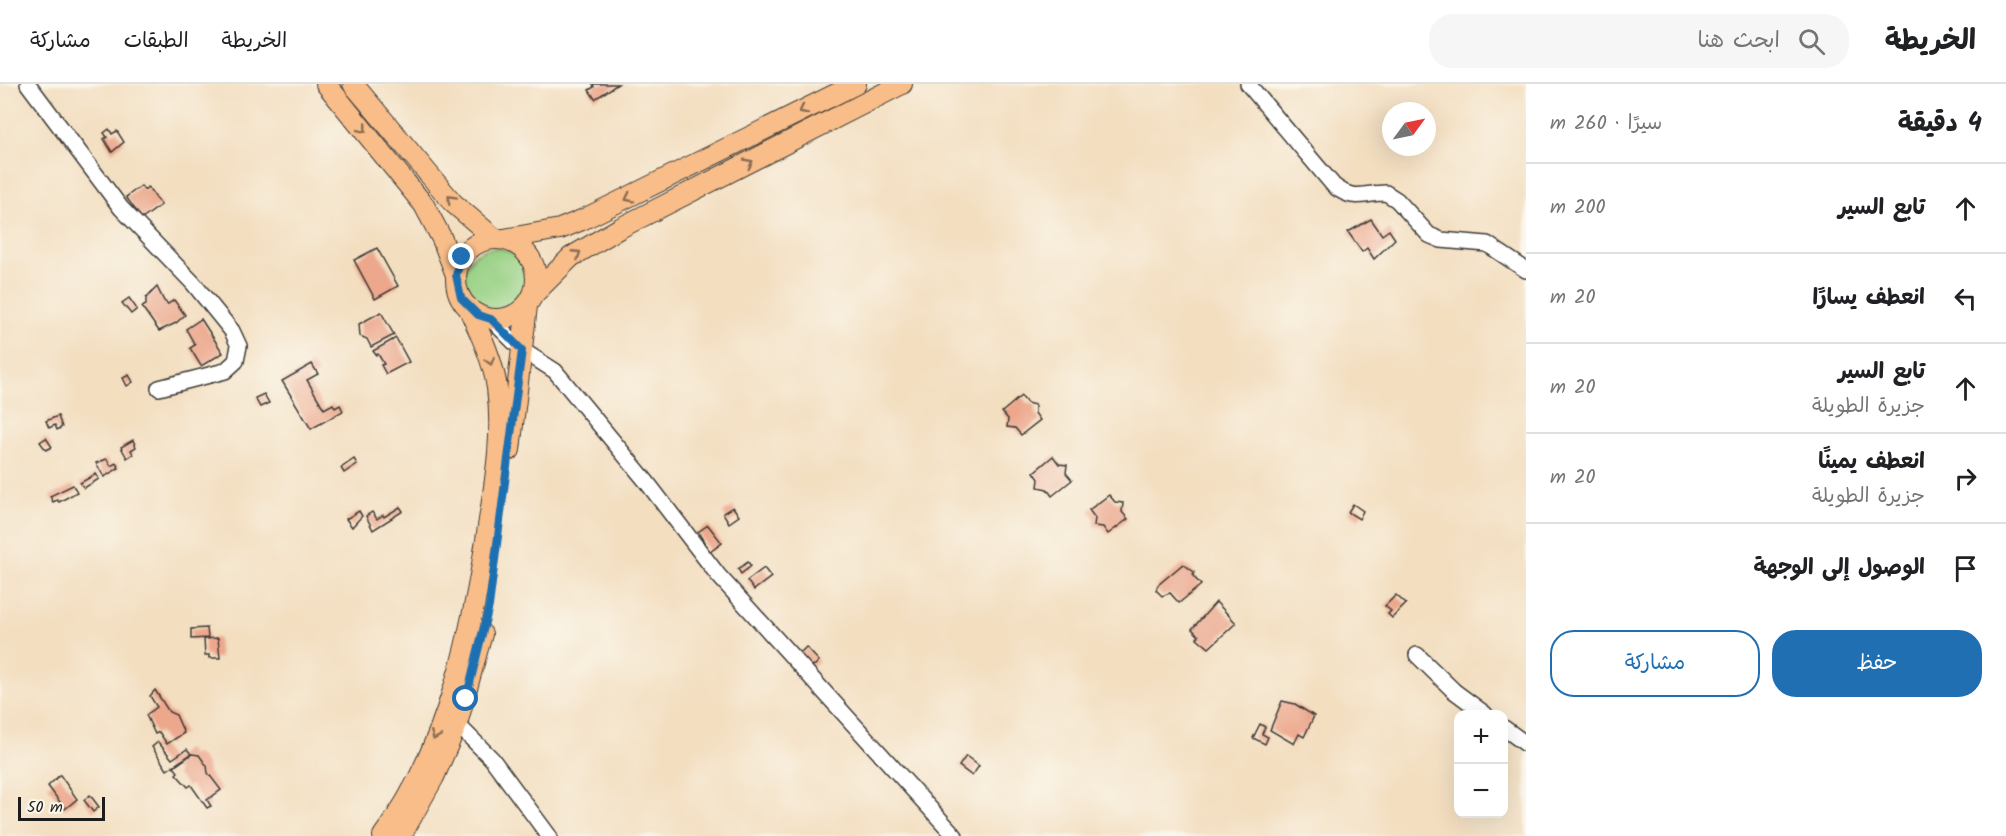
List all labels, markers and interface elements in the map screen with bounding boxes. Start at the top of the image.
search box [1429,14,1849,68]
text: الخريطة [1885,19,1976,64]
text: ابحث هنا [1697,24,1780,59]
text: مشاركة [30,25,91,58]
text: الطبقات [124,25,189,58]
text: الخريطة [222,25,287,58]
icon: search [1795,25,1828,58]
north arrow [1382,102,1436,156]
one-way arrow [799,103,810,115]
text: 4 دقيقة [1898,103,1982,145]
text: سيرًا · 260 m [1550,108,1662,140]
one-way arrow [356,122,367,133]
one-way arrow [743,159,753,170]
one-way arrow [625,191,635,202]
text: تابع السير [1838,191,1925,226]
text: 200 m [1550,192,1606,224]
icon: ahead [1949,192,1982,225]
one-way arrow [447,196,458,206]
route end [448,243,474,269]
one-way arrow [570,250,581,261]
text: انعطف يسارًا [1813,281,1925,316]
text: 20 m [1550,282,1596,314]
icon: left [1949,282,1982,315]
one-way arrow [483,355,495,366]
text: تابع السير [1838,355,1925,390]
text: 20 m [1550,372,1596,404]
icon: ahead [1949,372,1982,405]
text: جزيرة الطويلة [1812,391,1925,423]
text: انعطف يمينًا [1818,445,1925,480]
text: 20 m [1550,462,1596,494]
icon: right [1949,462,1982,495]
text: جزيرة الطويلة [1812,481,1925,513]
text: الوصول إلى الوجهة [1753,551,1925,586]
icon: arrive [1949,552,1982,585]
button: مشاركة [1550,630,1760,697]
button: حفظ [1772,630,1982,697]
route start [452,685,478,711]
map controls [1454,710,1508,818]
button: + [1454,710,1508,764]
one-way arrow [430,730,442,741]
button: − [1454,764,1508,818]
scale bar [18,794,105,822]
text: 50 m [27,795,63,820]

